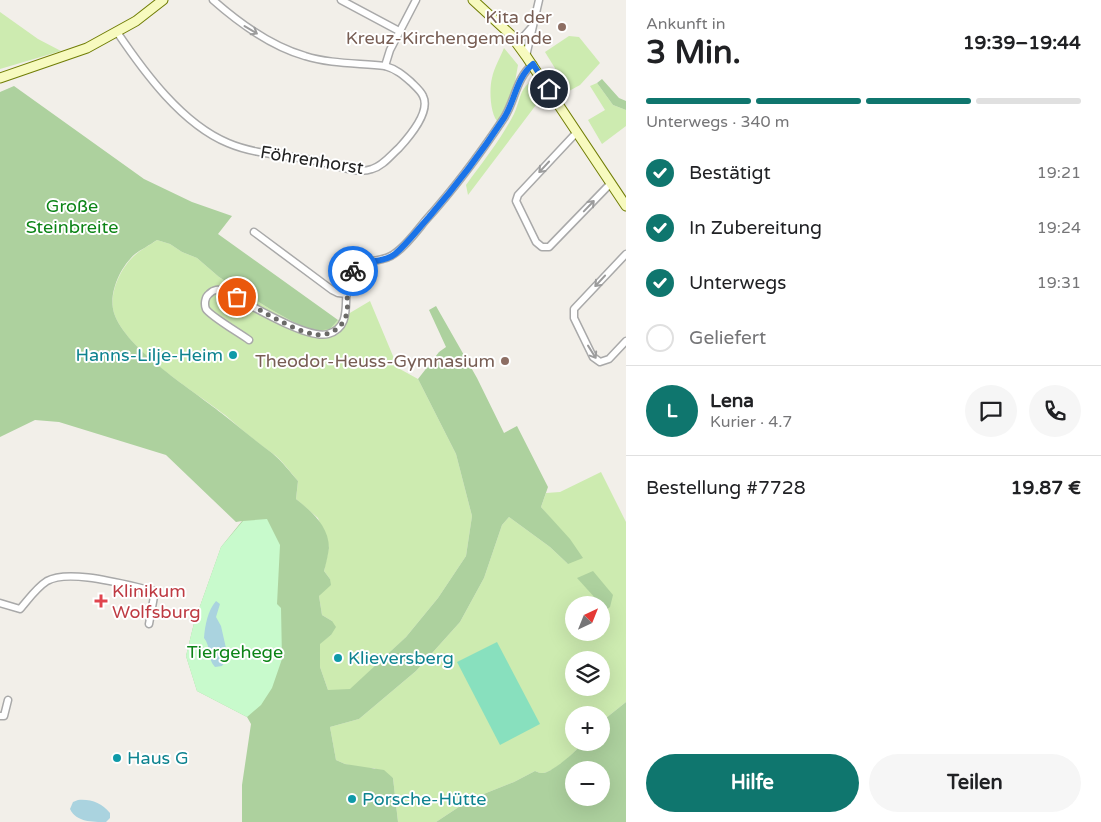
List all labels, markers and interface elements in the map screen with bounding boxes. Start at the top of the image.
place label: Kita der Kreuz-Kirchengemeinde [346,6,552,49]
text: Ankunft in [646,14,726,34]
marker: Kita der Kreuz-Kirchengemeinde [556,21,568,33]
one-way arrow [244,25,258,35]
text: 19:39–19:44 [963,32,1081,54]
text: 3 Min. [646,34,741,72]
pin [528,68,570,110]
icon: home [535,75,563,103]
text: Unterwegs · 340 m [646,112,789,132]
street label: Föhrenhorst [259,141,365,179]
icon: check [646,159,674,187]
one-way arrow [538,161,550,174]
text: Bestätigt [689,162,771,184]
text: 19:21 [1037,163,1081,183]
park label: Große Steinbreite [26,195,118,238]
one-way arrow [583,200,595,212]
icon: check [646,214,674,242]
text: In Zubereitung [689,217,822,239]
text: 19:24 [1037,218,1081,238]
courier [328,246,378,296]
icon: bike [339,257,367,285]
icon: check [646,269,674,297]
text: Unterwegs [689,272,786,294]
text: 19:31 [1037,273,1081,293]
one-way arrow [594,275,606,288]
pin [216,276,258,318]
icon: bag [223,283,251,311]
text: Geliefert [689,327,766,349]
place label: Hanns-Lilje-Heim [75,344,223,366]
one-way arrow [586,345,597,359]
marker: Hanns-Lilje-Heim [227,349,239,361]
place label: Theodor-Heuss-Gymnasium [255,350,495,372]
marker: Theodor-Heuss-Gymnasium [499,355,511,367]
button: chat [965,385,1017,437]
button: phone [1029,385,1081,437]
text: Lena [710,390,754,412]
text: L [667,400,677,422]
text: Kurier · 4.7 [710,412,792,432]
text: Bestellung #7728 [646,477,806,499]
text: 19.87 € [1011,477,1081,499]
place label: Klinikum Wolfsburg [112,580,201,623]
marker: Klinikum Wolfsburg [94,594,108,608]
north arrow [565,596,610,641]
map controls [565,596,610,806]
park label: Tiergehege [187,641,283,663]
place label: Klieversberg [348,647,454,669]
button: layers [565,651,610,696]
marker: Klieversberg [332,652,344,664]
button: + [565,706,610,751]
place label: Haus G [127,747,189,769]
marker: Haus G [111,752,123,764]
button: Hilfe [646,754,859,812]
button: Teilen [869,754,1081,812]
button: − [565,761,610,806]
place label: Porsche-Hütte [362,788,487,810]
marker: Porsche-Hütte [346,793,358,805]

